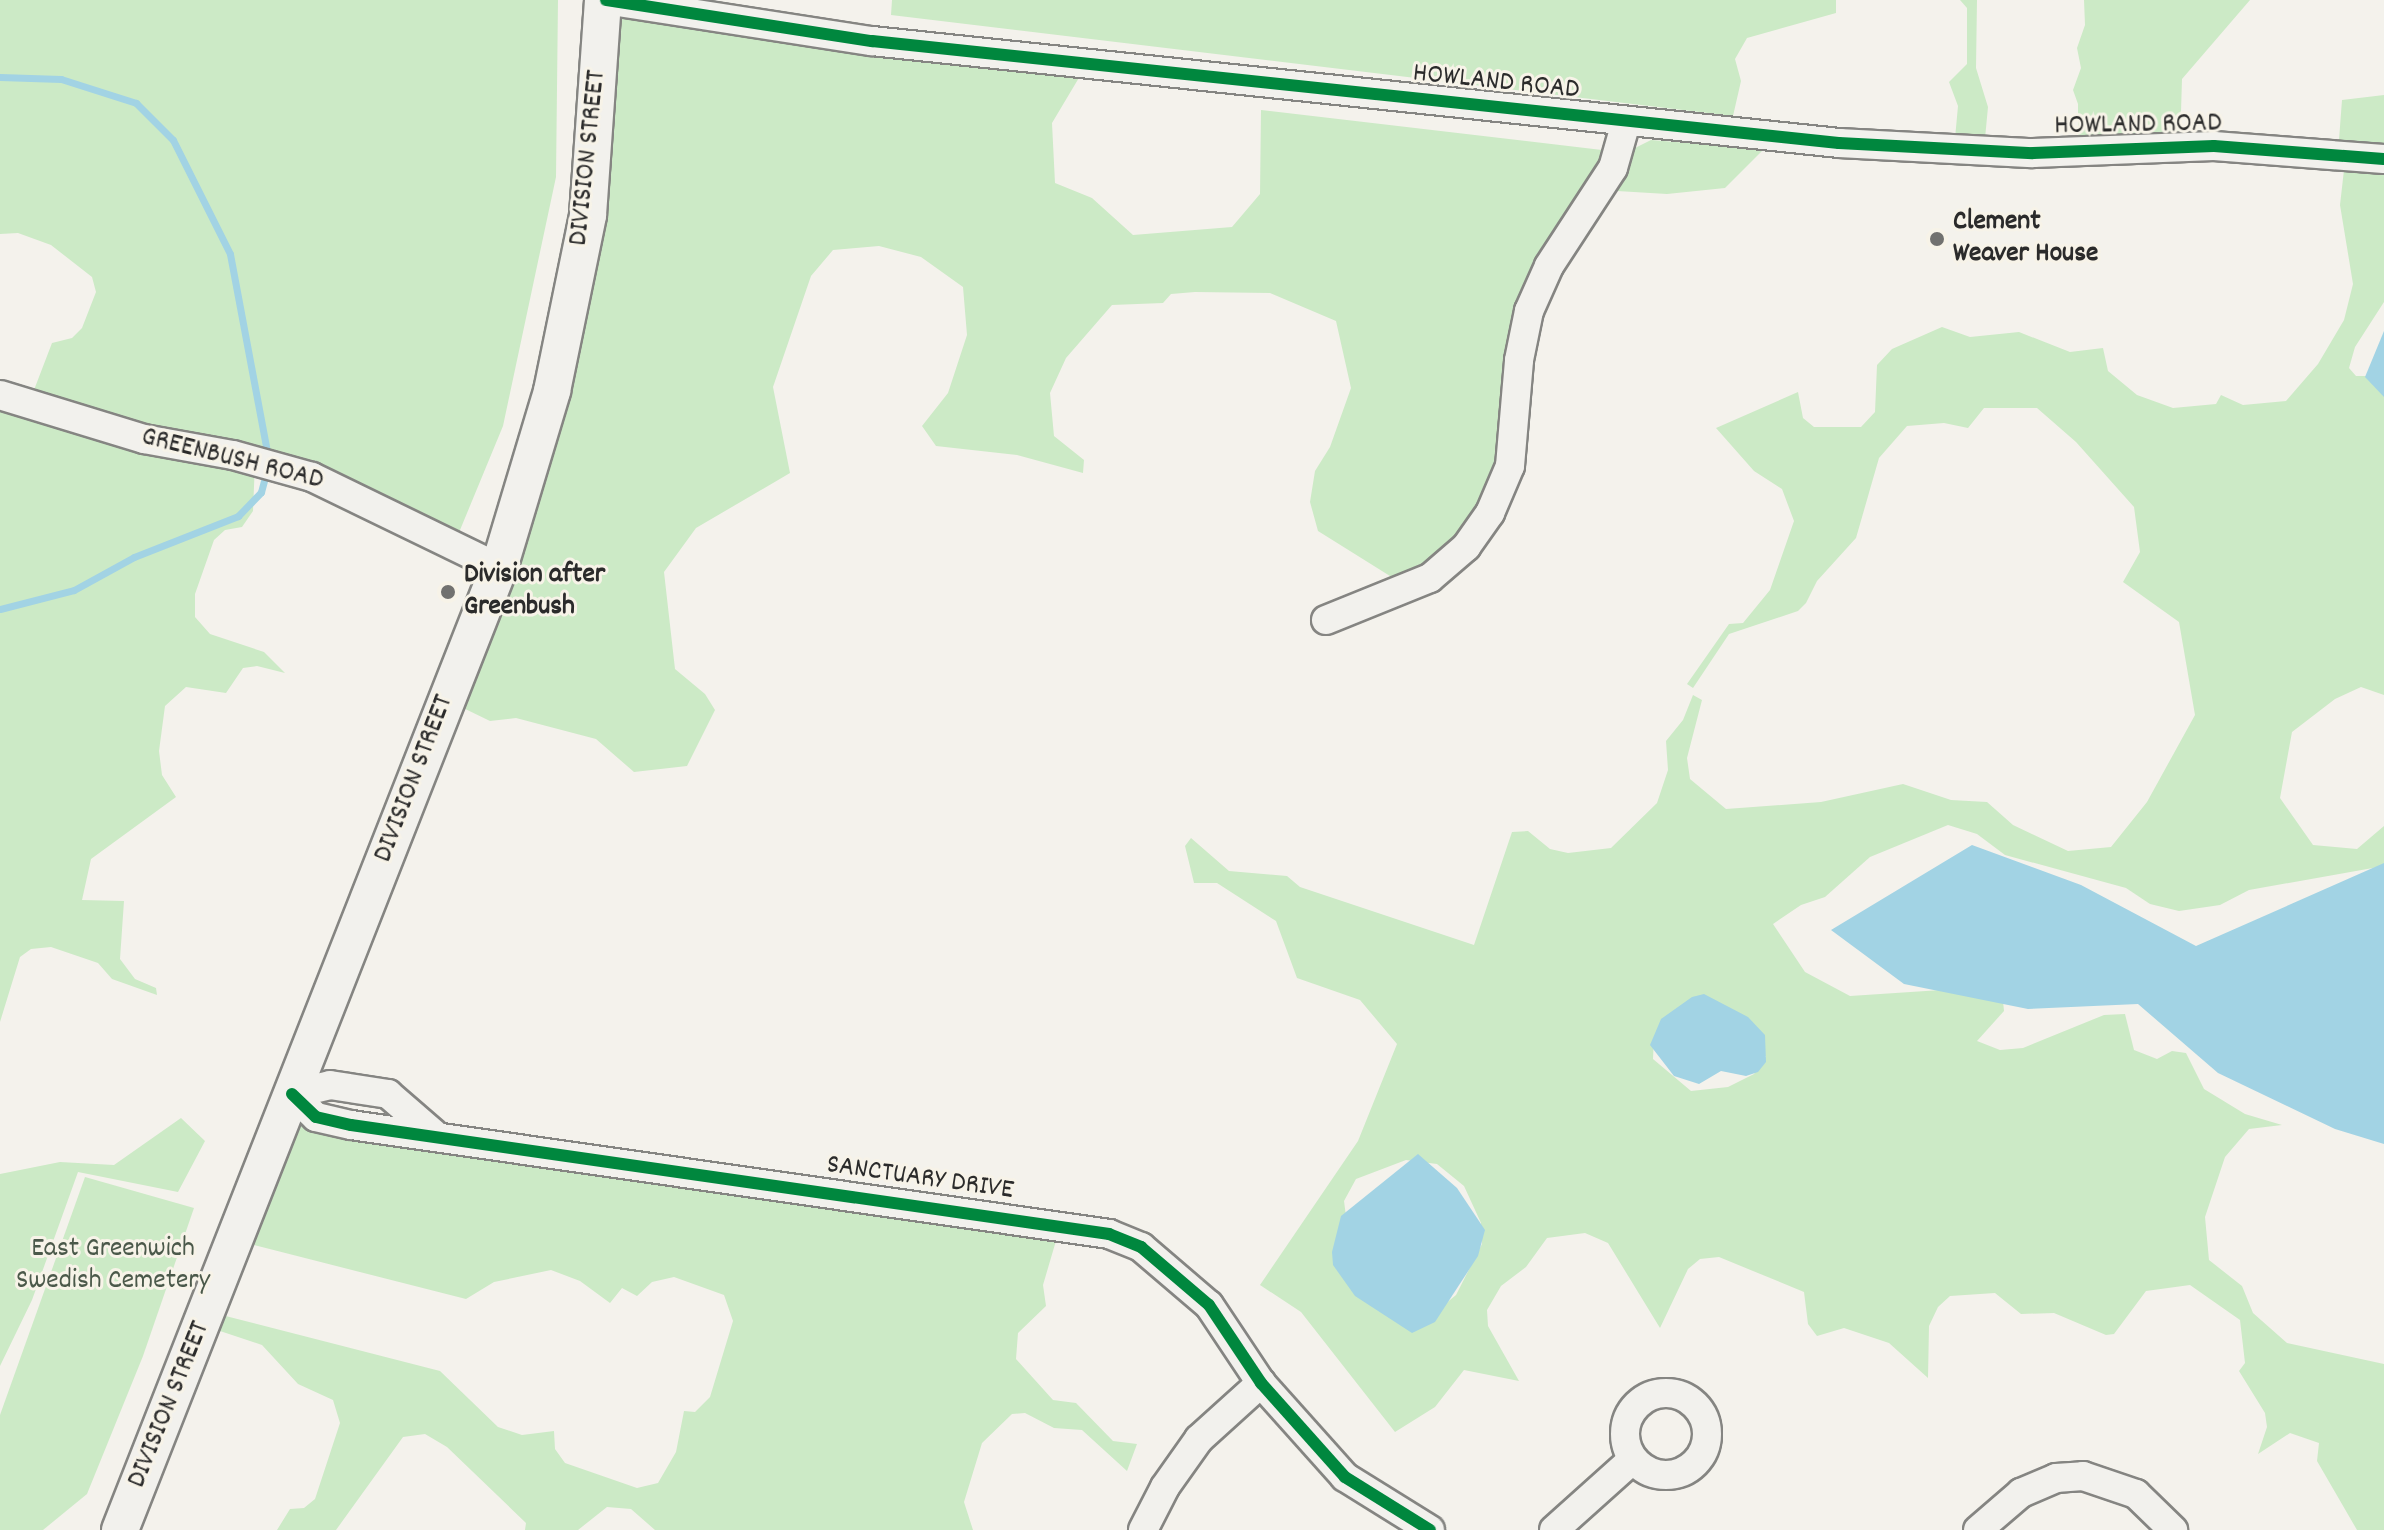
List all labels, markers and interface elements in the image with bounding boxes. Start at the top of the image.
street label: HOWLAND ROAD [1411,58,1581,108]
street label: DIVISION STREET [563,69,615,247]
street label: HOWLAND ROAD [2054,108,2222,144]
place label: Clement Weaver House [1953,206,2098,272]
marker: Clement Weaver House [1928,230,1946,248]
street label: GREENBUSH ROAD [138,421,326,499]
place label: Division after Greenbush [464,559,605,625]
marker: Division after Greenbush [439,583,457,601]
street label: DIVISION STREET [368,691,462,867]
street label: SANCTUARY DRIVE [824,1149,1016,1209]
park label: East Greenwich Swedish Cemetery [16,1233,210,1299]
street label: DIVISION STREET [121,1317,219,1493]

